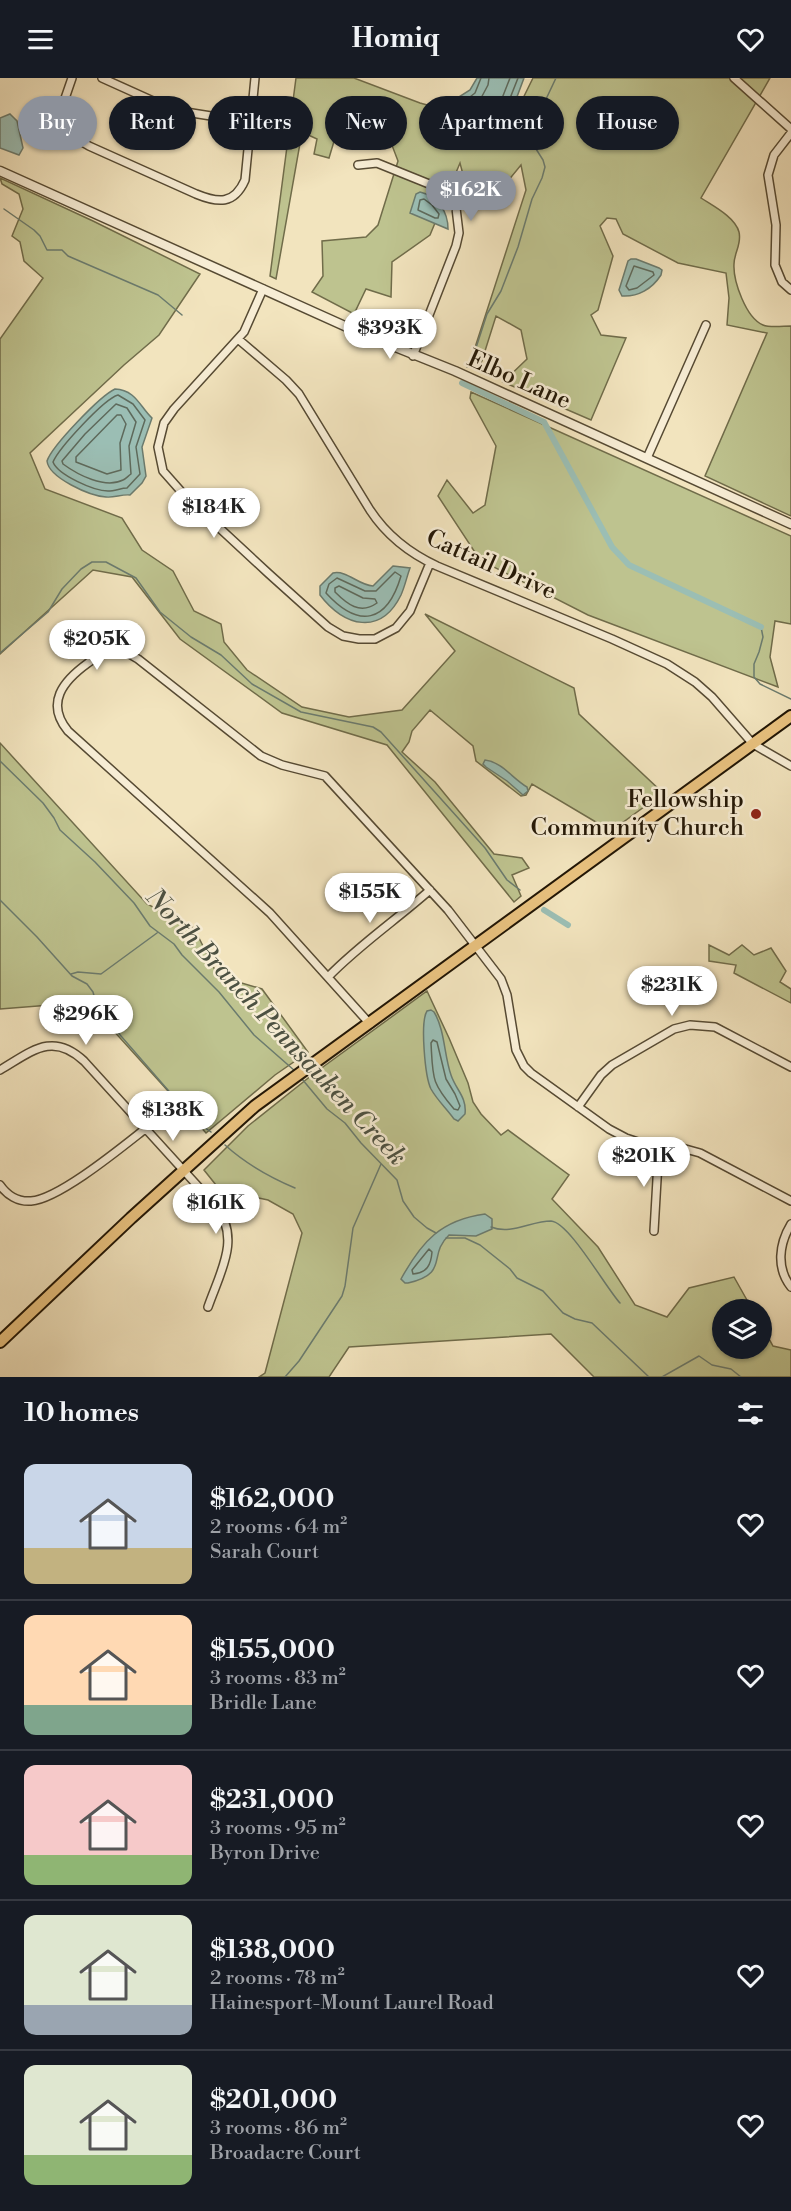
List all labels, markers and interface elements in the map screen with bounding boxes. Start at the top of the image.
text: Homiq [351,22,440,56]
icon: menu [24,23,57,56]
icon: heart [734,23,767,56]
chip: Buy [18,96,97,150]
chip: Rent [109,96,196,150]
chip: Filters [208,96,313,150]
chip: New [325,96,407,150]
chip: Apartment [419,96,564,150]
chip: House [576,96,679,150]
pin: $162K [429,171,513,222]
text: $162K [440,178,502,203]
pin: $393K [348,309,432,360]
text: $393K [358,316,422,341]
street label: Elbo Lane [463,344,575,416]
pin: $184K [172,488,256,539]
text: $184K [182,495,246,520]
street label: Cattail Drive [421,523,561,607]
pin: $205K [55,620,139,671]
text: $205K [63,627,131,652]
place label: Fellowship Community Church [530,785,744,843]
marker: Fellowship Community Church [749,807,763,821]
pin: $155K [328,873,412,924]
text: $155K [339,880,401,905]
water label: North Branch Pennsauken Creek [138,881,413,1172]
pin: $231K [630,966,714,1017]
text: $231K [641,973,703,998]
pin: $296K [44,995,128,1046]
text: $296K [53,1002,119,1027]
pin: $138K [131,1091,215,1142]
text: $138K [142,1098,204,1123]
pin: $201K [602,1137,686,1188]
text: $201K [612,1144,676,1169]
pin: $161K [174,1184,258,1235]
text: $161K [187,1191,245,1216]
map controls [712,1299,772,1359]
button: layers [712,1299,772,1359]
text: 10 homes [24,1397,139,1429]
icon: filters [734,1397,767,1430]
text: $162,000 [210,1483,334,1515]
icon: home [72,1488,144,1560]
icon: heart [734,1508,767,1541]
text: 2 rooms · 64 m² [210,1515,347,1540]
text: Sarah Court [210,1540,319,1565]
text: $155,000 [210,1634,335,1666]
icon: home [72,1639,144,1711]
icon: heart [734,1659,767,1692]
text: 3 rooms · 83 m² [210,1666,346,1691]
text: Bridle Lane [210,1691,317,1716]
text: $231,000 [210,1784,334,1816]
icon: home [72,1789,144,1861]
icon: heart [734,1809,767,1842]
text: 3 rooms · 95 m² [210,1816,346,1841]
text: Byron Drive [210,1841,320,1866]
text: $138,000 [210,1934,335,1966]
icon: home [72,1939,144,2011]
icon: heart [734,1959,767,1992]
text: 2 rooms · 78 m² [210,1966,345,1991]
text: Hainesport-Mount Laurel Road [210,1991,494,2016]
text: $201,000 [210,2084,337,2116]
icon: home [72,2089,144,2161]
icon: heart [734,2109,767,2142]
text: 3 rooms · 86 m² [210,2116,347,2141]
text: Broadacre Court [210,2141,361,2166]

